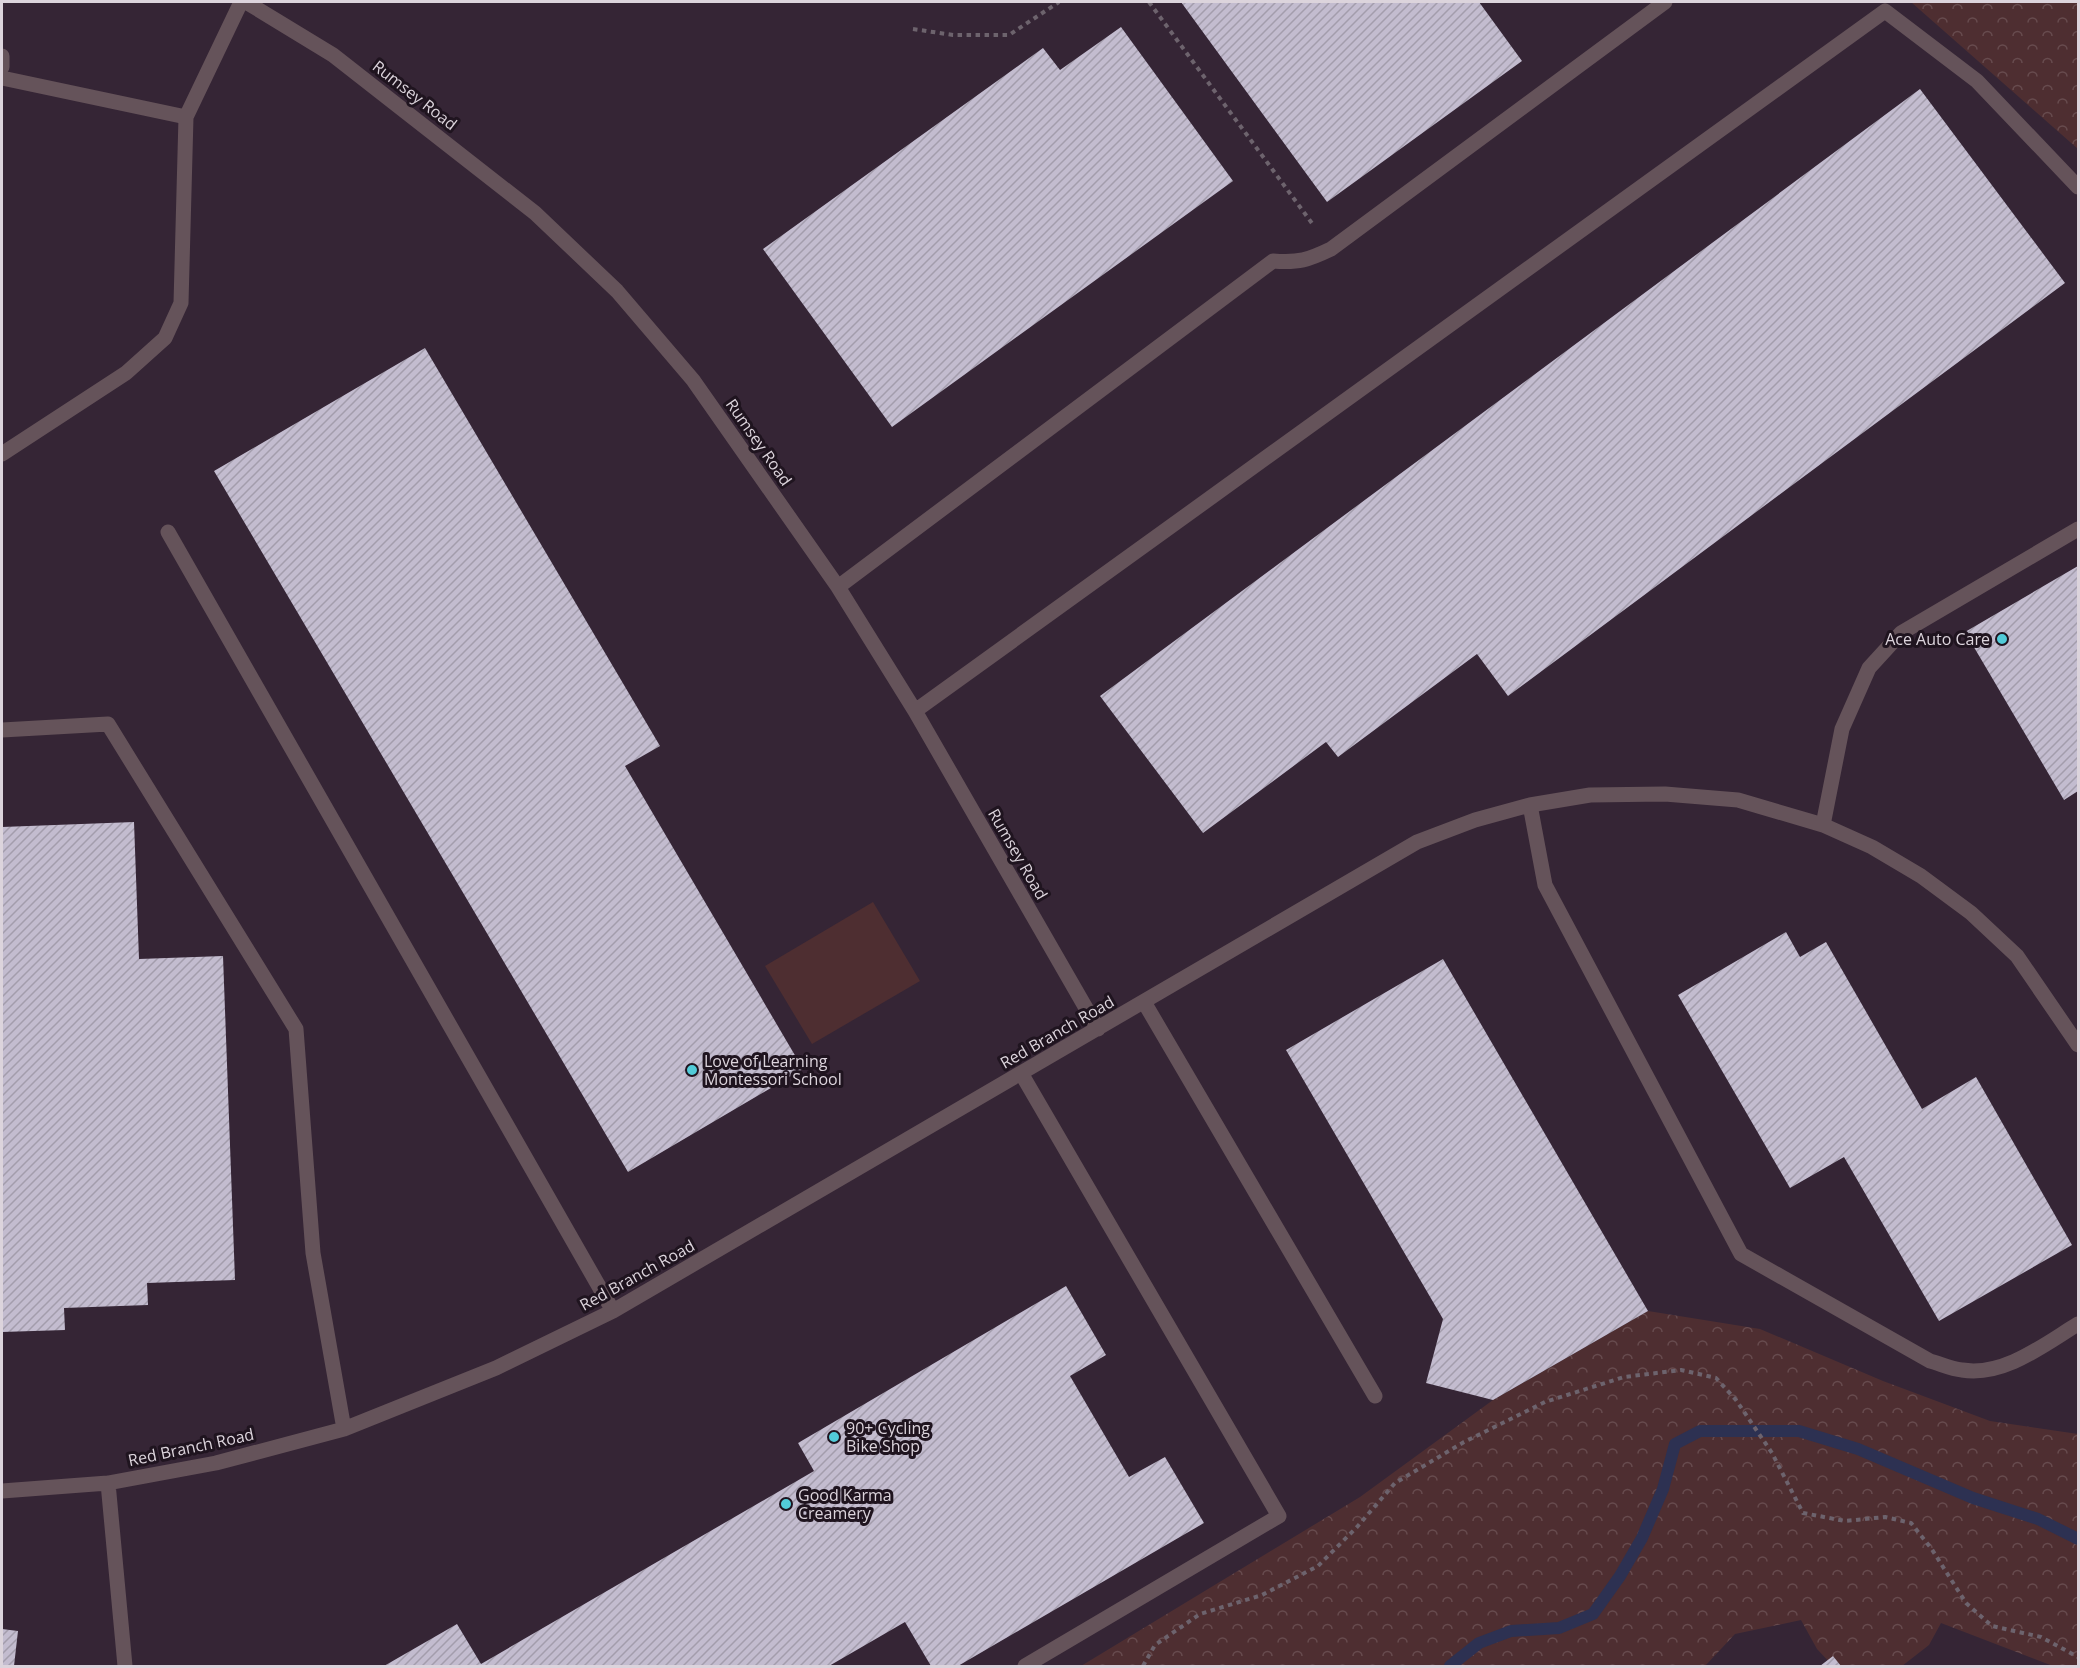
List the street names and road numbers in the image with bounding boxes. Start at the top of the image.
street label: Rumsey Road [368,55,462,135]
street label: Rumsey Road [721,394,797,490]
street label: Rumsey Road [983,805,1053,903]
street label: Red Branch Road [996,990,1118,1074]
street label: Red Branch Road [576,1234,698,1316]
street label: Red Branch Road [126,1423,256,1471]

